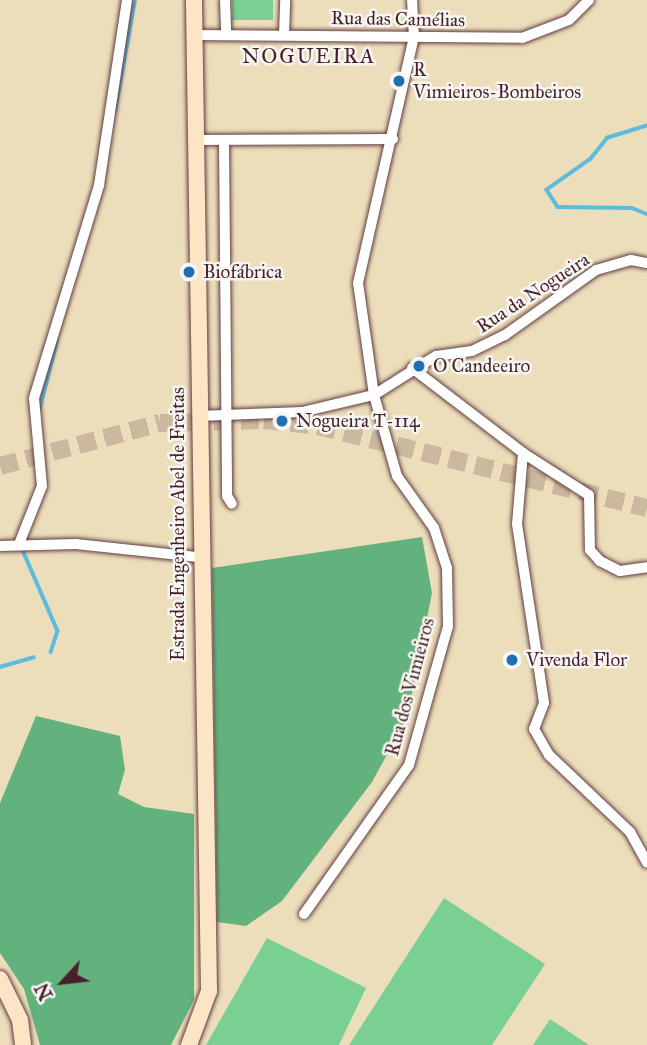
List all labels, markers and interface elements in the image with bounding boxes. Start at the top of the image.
street label: Rua das Camélias [331,6,465,32]
district label: NOGUEIRA [243,43,375,69]
place label: R Vimieiros-Bombeiros [413,59,581,103]
marker: R Vimieiros-Bombeiros [391,73,407,89]
street label: Rua da Nogueira [472,248,594,338]
place label: Biofábrica [203,261,282,283]
marker: Biofábrica [181,264,197,280]
place label: O Candeeiro [433,355,530,377]
marker: O Candeeiro [411,358,427,374]
street label: Estrada Engenheiro Abel de Freitas [167,387,189,661]
place label: Nogueira T-114 [296,410,419,432]
marker: Nogueira T-114 [274,413,290,429]
street label: Rua dos Vimieiros [381,615,439,759]
place label: Vivenda Flor [526,649,627,671]
marker: Vivenda Flor [504,652,520,668]
north arrow [28,947,98,1017]
text: N [30,979,58,1004]

